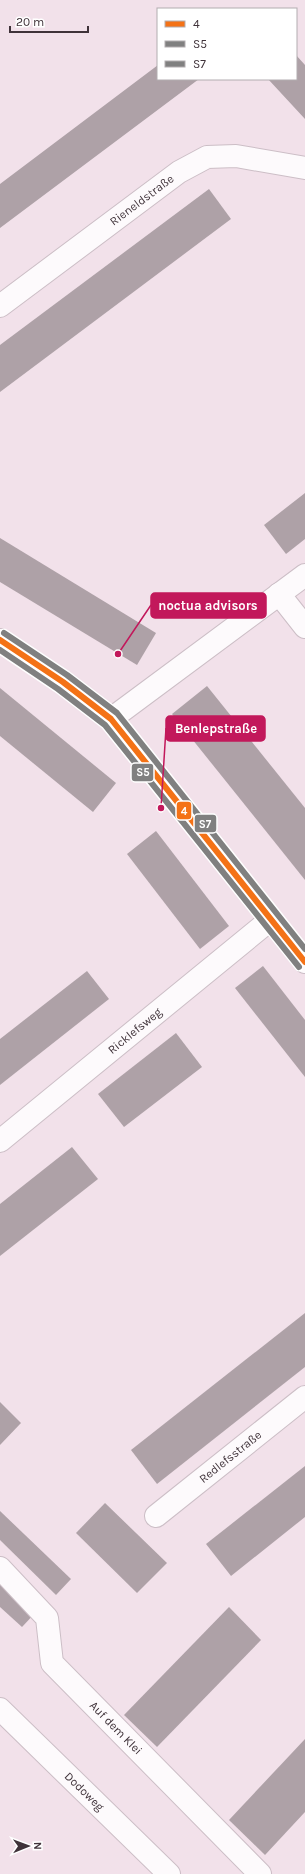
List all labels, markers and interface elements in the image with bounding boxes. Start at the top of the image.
scale bar [10,8,88,34]
legend [157,8,297,80]
text: 20 m [16,15,44,29]
text: 4 [193,17,200,31]
text: S5 [193,37,207,51]
text: S7 [193,57,206,71]
street label: Rieneldstraße [107,171,176,228]
callout: noctua advisors [151,593,266,618]
text: noctua advisors [158,598,258,613]
callout: Benlepstraße [166,716,265,741]
text: Benlepstraße [175,721,257,736]
line badge: S5 [131,763,154,782]
text: S5 [136,766,150,779]
line badge: 4 [176,801,192,820]
text: 4 [181,805,188,818]
line badge: S7 [194,814,217,833]
text: S7 [199,818,212,831]
street label: Ricklefsweg [105,1005,164,1057]
street label: Redlefsstraße [196,1428,264,1486]
street label: Auf dem Klei [87,1698,145,1757]
street label: Dodoweg [62,1769,107,1814]
north arrow [8,1826,48,1866]
text: N [31,1842,44,1850]

